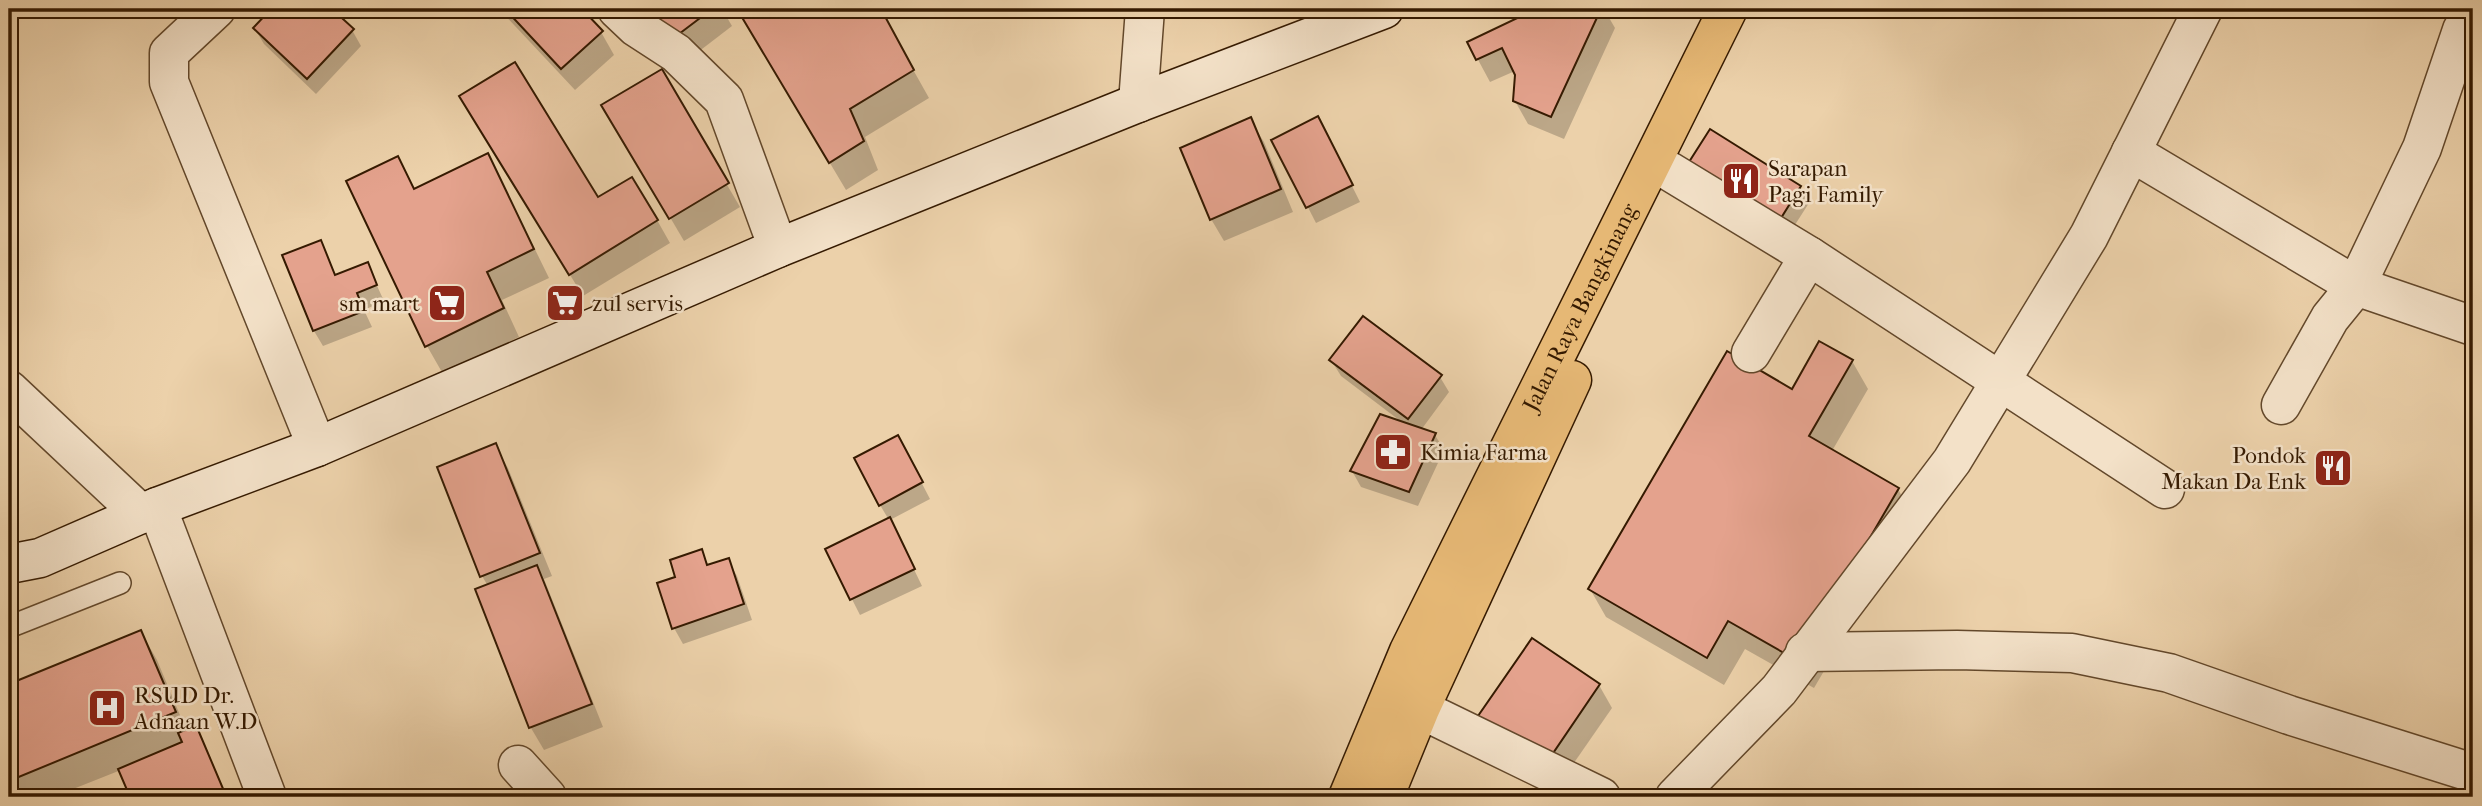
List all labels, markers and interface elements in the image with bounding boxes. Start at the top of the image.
place label: Sarapan Pagi Family [1768,155,1884,208]
restaurant icon: Sarapan Pagi Family [1720,160,1762,202]
street label: Jalan Raya Bangkinang [1516,198,1643,417]
supermarket icon: sm mart [426,282,468,324]
supermarket icon: zul servis [544,282,586,324]
place label: sm mart [340,290,420,317]
place label: zul servis [592,290,683,317]
pharmacy icon: Kimia Farma [1372,431,1414,473]
place label: Kimia Farma [1420,439,1548,466]
place label: Pondok Makan Da Enk [2161,442,2307,495]
restaurant icon: Pondok Makan Da Enk [2312,447,2354,489]
place label: RSUD Dr. Adnaan W.D [133,682,257,735]
hospital icon: RSUD Dr. Adnaan W.D [86,687,128,729]

